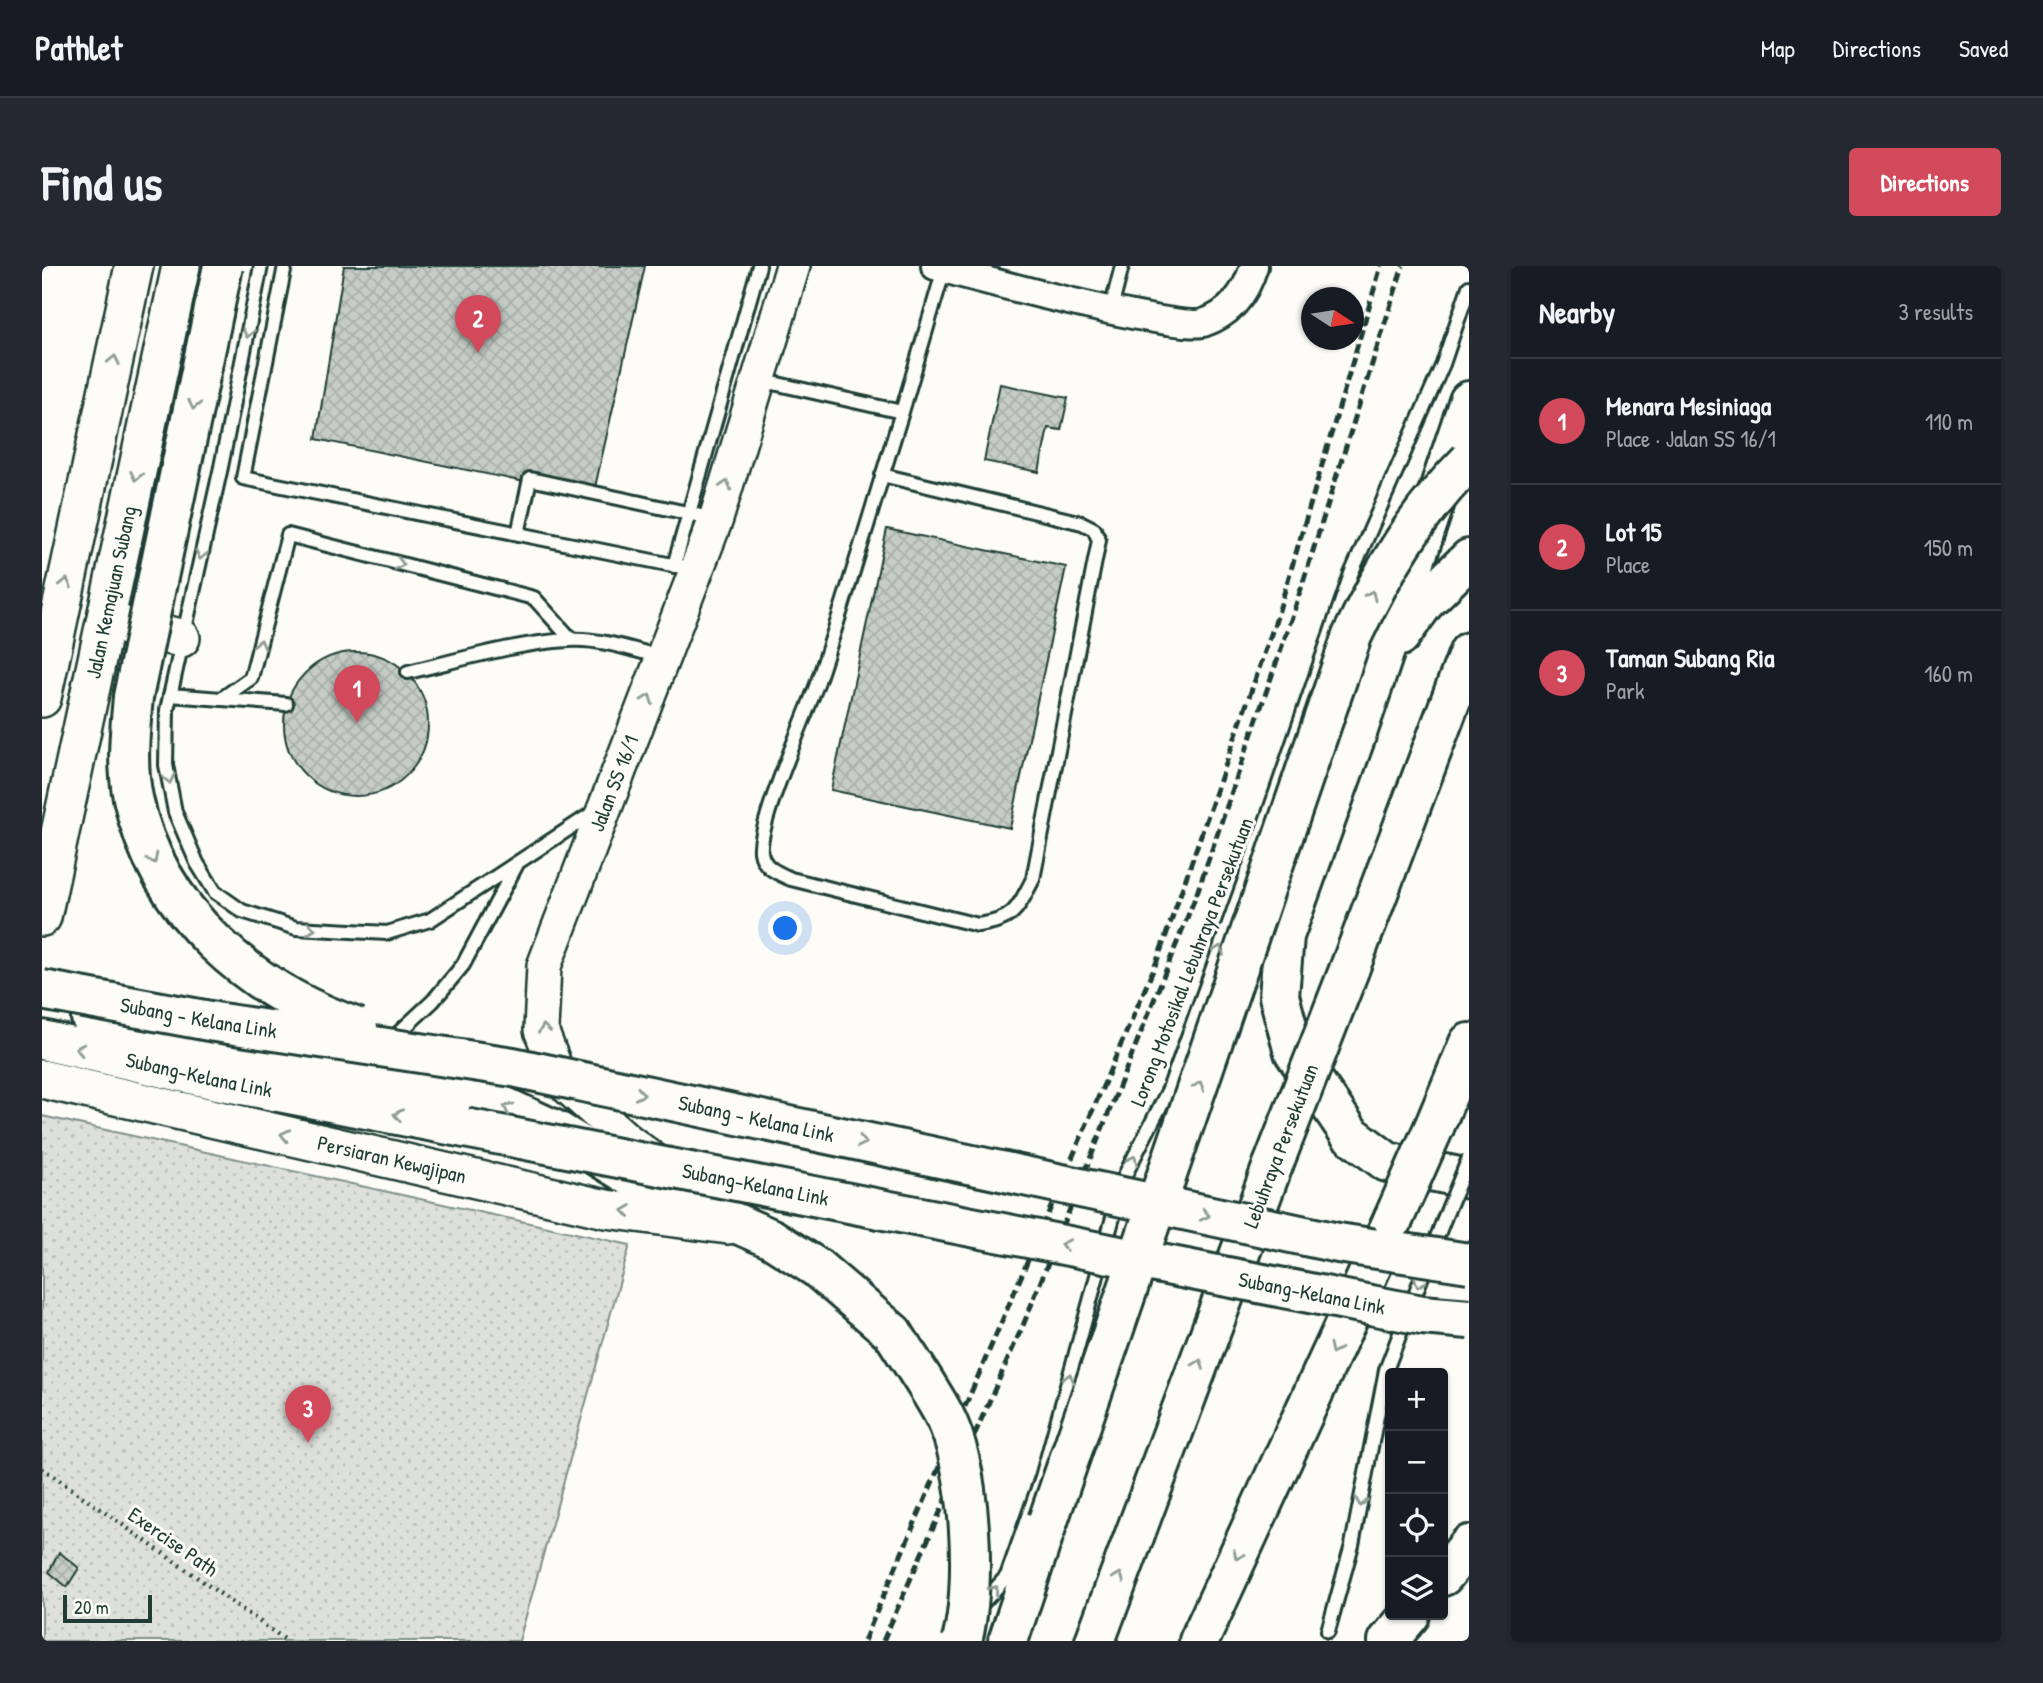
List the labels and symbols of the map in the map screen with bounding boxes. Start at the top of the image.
north arrow [1301,287,1364,350]
pin: 2 [455,295,501,353]
one-way arrow [241,327,256,339]
one-way arrow [105,354,120,366]
one-way arrow [188,399,203,411]
one-way arrow [130,470,145,482]
one-way arrow [718,480,733,492]
street label: Jalan Kemajuan Subang [78,503,143,681]
one-way arrow [194,549,209,561]
one-way arrow [394,556,406,570]
one-way arrow [58,577,73,589]
one-way arrow [1363,590,1377,602]
one-way arrow [251,638,266,650]
pin: 1 [334,665,380,723]
one-way arrow [640,693,654,705]
street label: Jalan SS 16/1 [582,731,645,836]
one-way arrow [160,773,175,785]
street label: Lorong Motosikal Lebuhraya Persekutuan [1123,813,1260,1110]
one-way arrow [144,852,158,864]
your location [768,911,802,945]
one-way arrow [305,922,317,937]
one-way arrow [1211,944,1225,956]
street label: Subang - Kelana Link [118,990,279,1045]
one-way arrow [536,1023,551,1035]
one-way arrow [74,1042,86,1057]
street label: Subang-Kelana Link [123,1045,275,1104]
street label: Lebuhraya Persekutuan [1236,1060,1325,1232]
one-way arrow [1190,1081,1205,1093]
one-way arrow [634,1086,646,1101]
street label: Subang - Kelana Link [676,1088,837,1149]
one-way arrow [502,1102,515,1116]
one-way arrow [392,1108,404,1123]
street label: Persiaran Kewajipan [315,1128,469,1190]
one-way arrow [279,1129,291,1143]
one-way arrow [856,1133,868,1148]
one-way arrow [1125,1155,1139,1167]
street label: Subang-Kelana Link [680,1156,832,1213]
one-way arrow [621,1204,632,1219]
one-way arrow [1199,1206,1211,1221]
one-way arrow [1059,1239,1071,1254]
street label: Subang-Kelana Link [1236,1265,1388,1322]
one-way arrow [1414,1277,1428,1289]
one-way arrow [1328,1341,1342,1354]
one-way arrow [1191,1358,1205,1371]
one-way arrow [1061,1372,1075,1384]
pin: 3 [285,1385,331,1443]
one-way arrow [1355,1496,1370,1508]
street label: Exercise Path [123,1500,224,1583]
one-way arrow [1232,1548,1246,1560]
one-way arrow [1111,1572,1125,1584]
one-way arrow [985,1586,998,1599]
scale bar [63,1592,152,1624]

